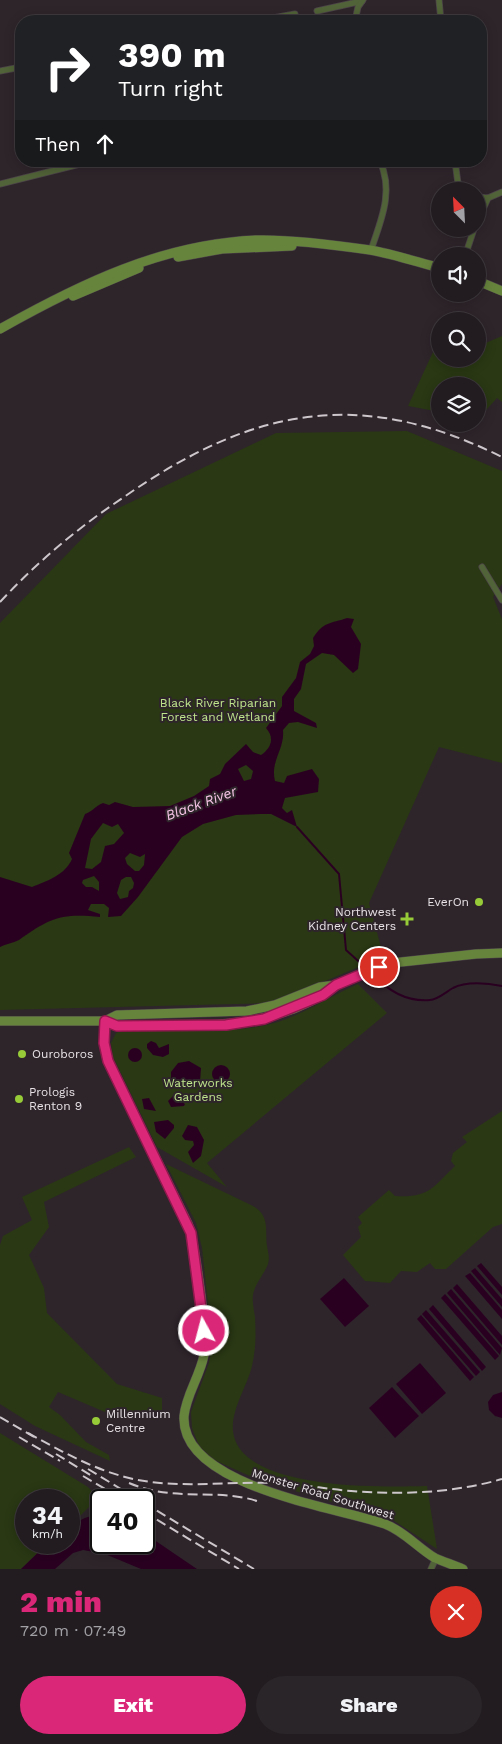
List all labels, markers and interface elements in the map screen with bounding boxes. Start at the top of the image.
text: 390 m [118,34,226,76]
icon: right [35,35,100,100]
text: Turn right [118,76,223,101]
icon: ahead [91,130,119,158]
text: Then [35,133,81,156]
north arrow [431,182,486,238]
map controls [431,182,486,432]
button: sound [431,247,486,302]
button: search [431,312,486,367]
button: layers [431,377,486,432]
park label: Black River Riparian Forest and Wetland [160,696,276,724]
water label: Black River [163,783,239,823]
place label: EverOn [427,895,469,909]
marker: EverOn [473,896,485,908]
place label: Northwest Kidney Centers [308,905,396,933]
marker: Northwest Kidney Centers [400,912,414,926]
pin [358,946,400,988]
icon: arrive [365,953,393,981]
place label: Ouroboros [32,1047,93,1061]
marker: Ouroboros [16,1048,28,1060]
park label: Waterworks Gardens [163,1076,233,1104]
place label: Prologis Renton 9 [29,1085,82,1113]
marker: Prologis Renton 9 [13,1093,25,1105]
position arrow [177,1304,229,1356]
place label: Millennium Centre [106,1407,171,1435]
marker: Millennium Centre [90,1415,102,1427]
street label: Monster Road Southwest [250,1466,396,1522]
speed limit sign: 40 [90,1489,155,1554]
text: 34 [32,1501,63,1530]
text: km/h [32,1527,63,1541]
text: 2 min [20,1584,102,1619]
button: close [430,1586,482,1638]
text: 720 m · 07:49 [20,1621,126,1640]
button: Exit [20,1676,246,1734]
button: Share [256,1676,482,1734]

